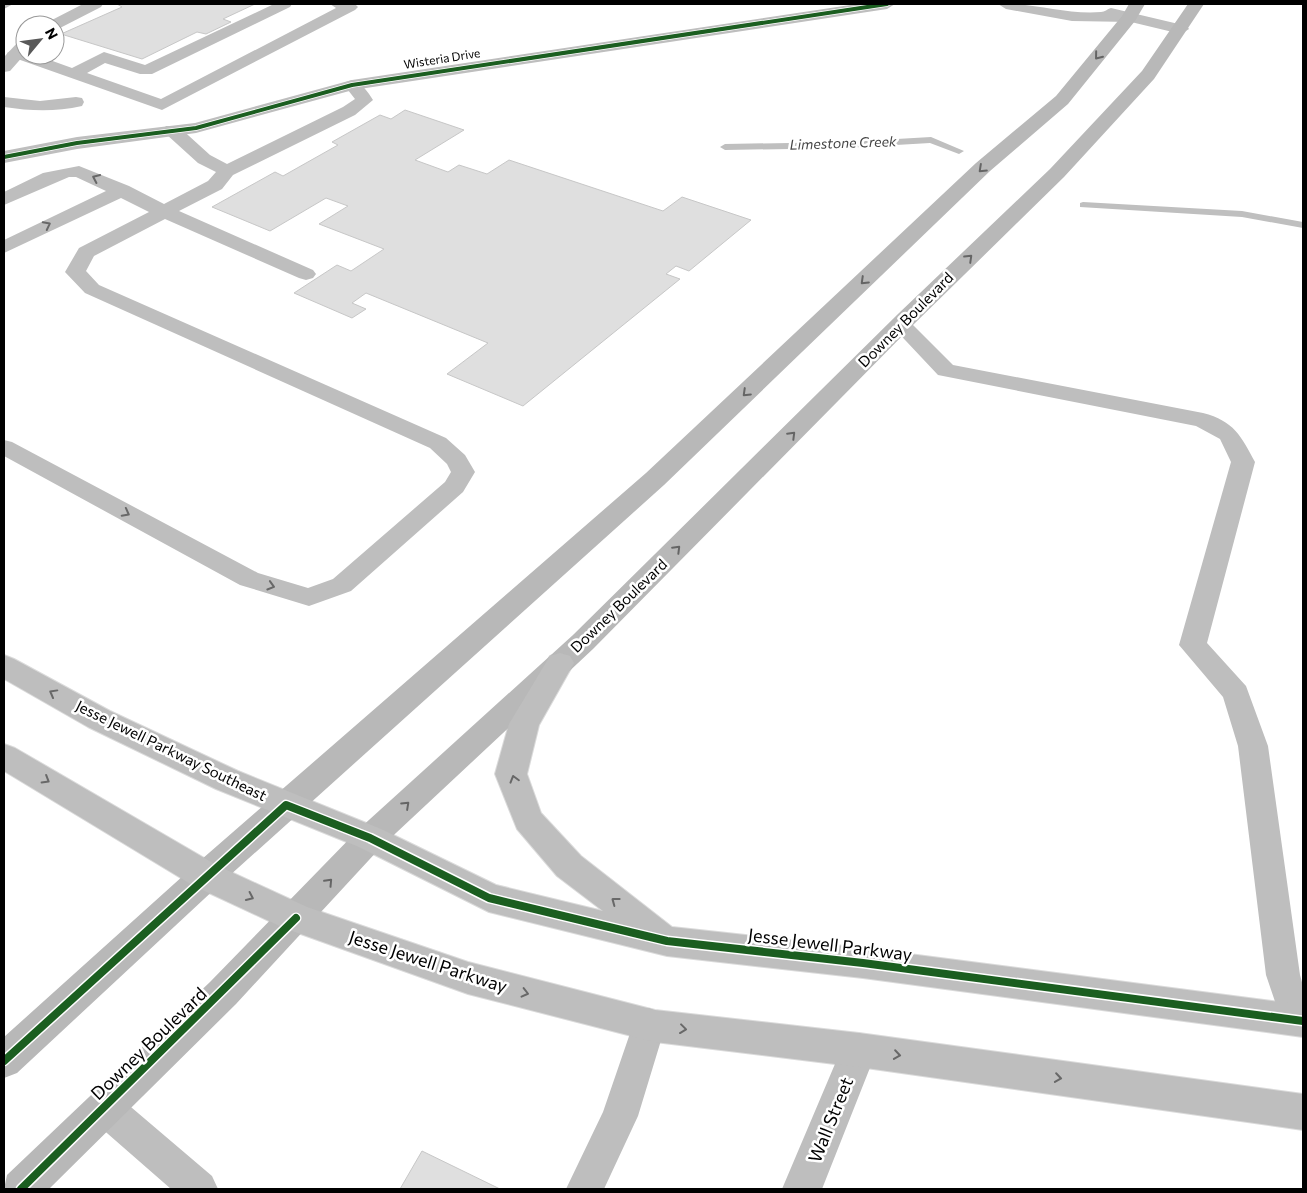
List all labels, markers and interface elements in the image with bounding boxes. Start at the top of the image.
north arrow [15,15,65,65]
text: N [42,25,62,42]
street label: Wisteria Drive [403,45,481,71]
one-way arrow [1096,50,1104,59]
water label: Limestone Creek [789,132,897,153]
one-way arrow [978,163,987,172]
one-way arrow [92,174,101,185]
one-way arrow [42,221,51,231]
one-way arrow [963,255,972,264]
street label: Downey Boulevard [854,268,957,371]
one-way arrow [860,275,869,284]
one-way arrow [743,387,752,396]
one-way arrow [786,431,795,440]
one-way arrow [121,507,130,517]
one-way arrow [671,546,680,555]
street label: Downey Boulevard [566,555,670,656]
one-way arrow [266,580,275,590]
one-way arrow [49,689,58,699]
street label: Jesse Jewell Parkway Southeast [73,696,270,804]
one-way arrow [40,774,49,784]
one-way arrow [509,776,519,784]
one-way arrow [400,802,409,811]
one-way arrow [323,879,332,888]
one-way arrow [245,891,254,901]
one-way arrow [611,898,621,907]
street label: Jesse Jewell Parkway [747,923,913,965]
street label: Jesse Jewell Parkway [346,925,510,997]
street label: Downey Boulevard [86,982,211,1104]
one-way arrow [521,987,529,997]
one-way arrow [679,1023,687,1034]
one-way arrow [893,1049,901,1060]
one-way arrow [1053,1072,1062,1082]
street label: Wall Street [803,1074,857,1166]

